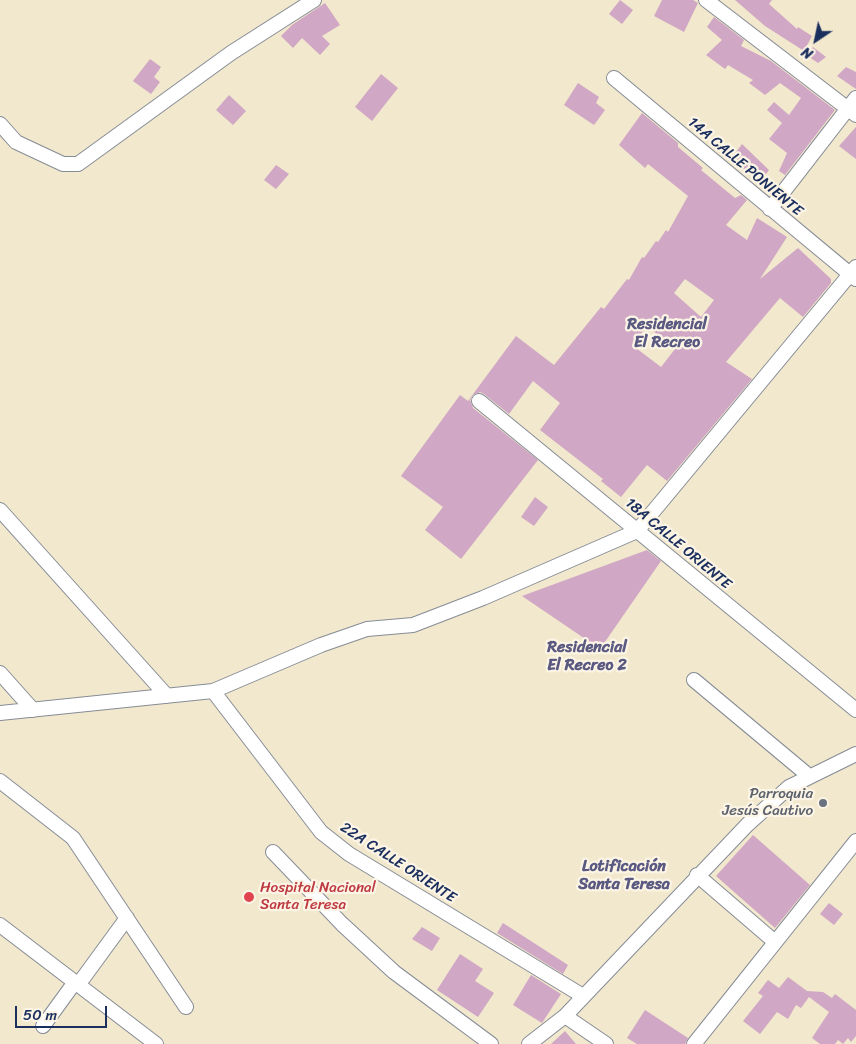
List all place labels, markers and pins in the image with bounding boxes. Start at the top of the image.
place label: Parroquia Jesús Cautivo [722,785,813,820]
marker: Parroquia Jesús Cautivo [817,797,829,809]
place label: Hospital Nacional Santa Teresa [260,879,376,914]
marker: Hospital Nacional Santa Teresa [242,890,256,904]

